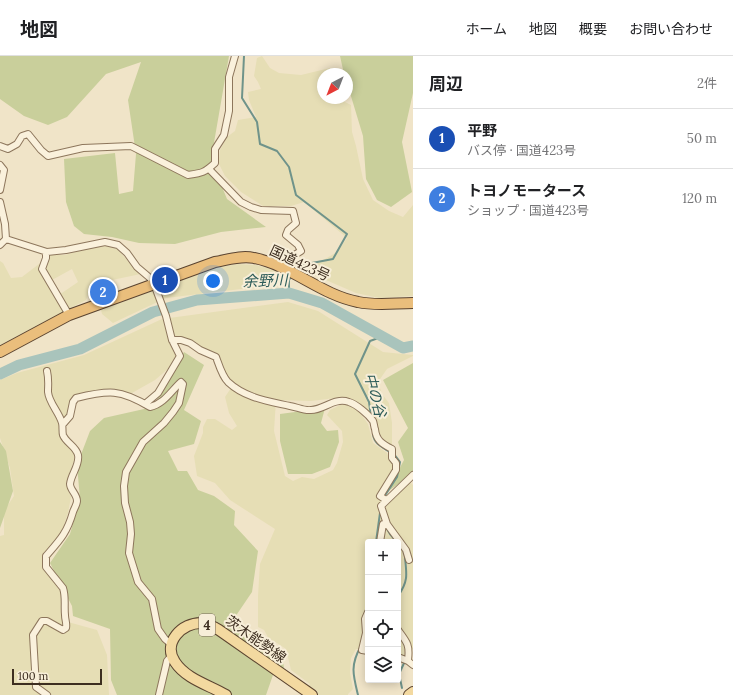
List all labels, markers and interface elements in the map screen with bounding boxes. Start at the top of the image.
text: 地図 [20,17,58,41]
text: ホーム [465,20,507,38]
text: 地図 [529,20,557,38]
text: 概要 [579,20,607,38]
text: お問い合わせ [629,20,713,38]
north arrow [317,68,353,104]
text: 周辺 [429,73,463,95]
text: 2件 [697,75,717,92]
text: 平野 [467,121,497,140]
text: 1 [439,130,445,147]
text: 50 m [687,130,717,147]
text: バス停 · 国道423号 [467,142,576,159]
text: トヨノモータース [467,181,586,200]
text: 2 [439,190,445,207]
text: 120 m [682,190,717,207]
text: ショップ · 国道423号 [467,202,589,219]
street label: 国道423号 [267,241,333,285]
pin: 1 [152,265,178,295]
water label: 余野川 [242,270,290,291]
your location [203,271,223,291]
pin: 2 [90,277,116,307]
water label: 中の谷 [360,371,391,421]
map controls [365,539,401,683]
button: + [365,539,401,575]
button: − [365,575,401,611]
button: locate [365,611,401,647]
street label: 茨木能勢線 [222,612,290,666]
road number: 4 [199,614,215,636]
button: layers [365,647,401,683]
scale bar [12,667,102,686]
text: 100 m [18,669,48,683]

